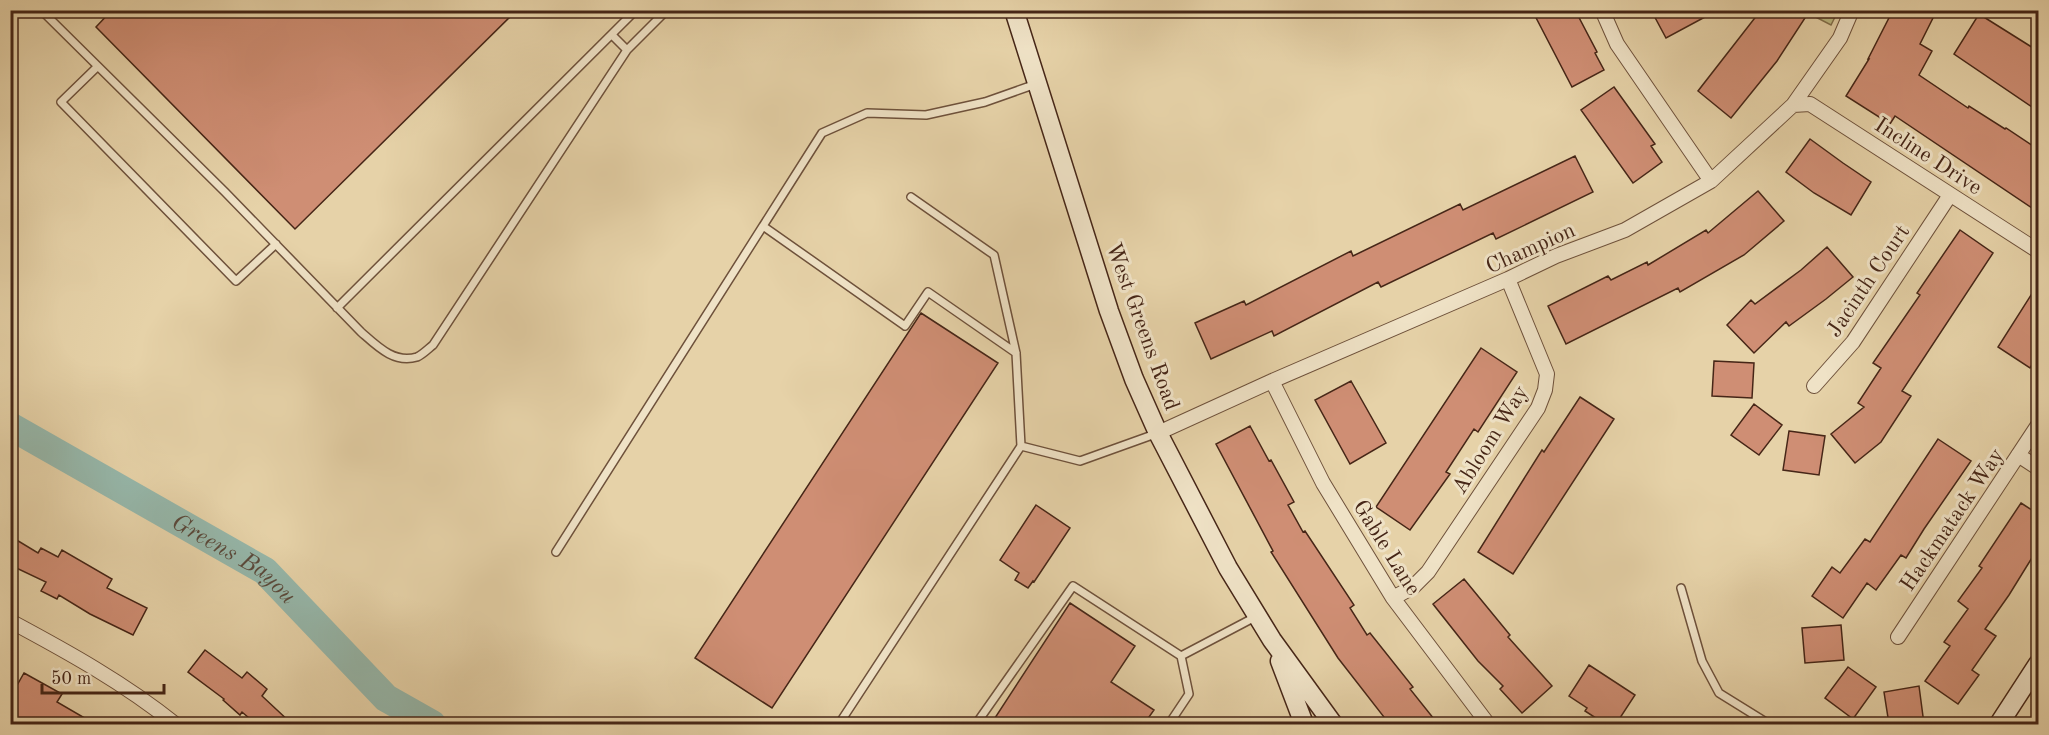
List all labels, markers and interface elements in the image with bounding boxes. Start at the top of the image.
street label: Incline Drive [1870,114,1985,199]
street label: Champion [1483,219,1579,278]
street label: Jacinth Court [1823,221,1914,341]
street label: West Greens Road [1102,240,1183,413]
street label: Abloom Way [1449,382,1533,498]
street label: Hackmatack Way [1897,444,2009,596]
street label: Gable Lane [1348,497,1424,600]
water label: Greens Bayou [167,511,300,610]
scale bar [42,657,164,695]
text: 50 m [51,670,91,688]

